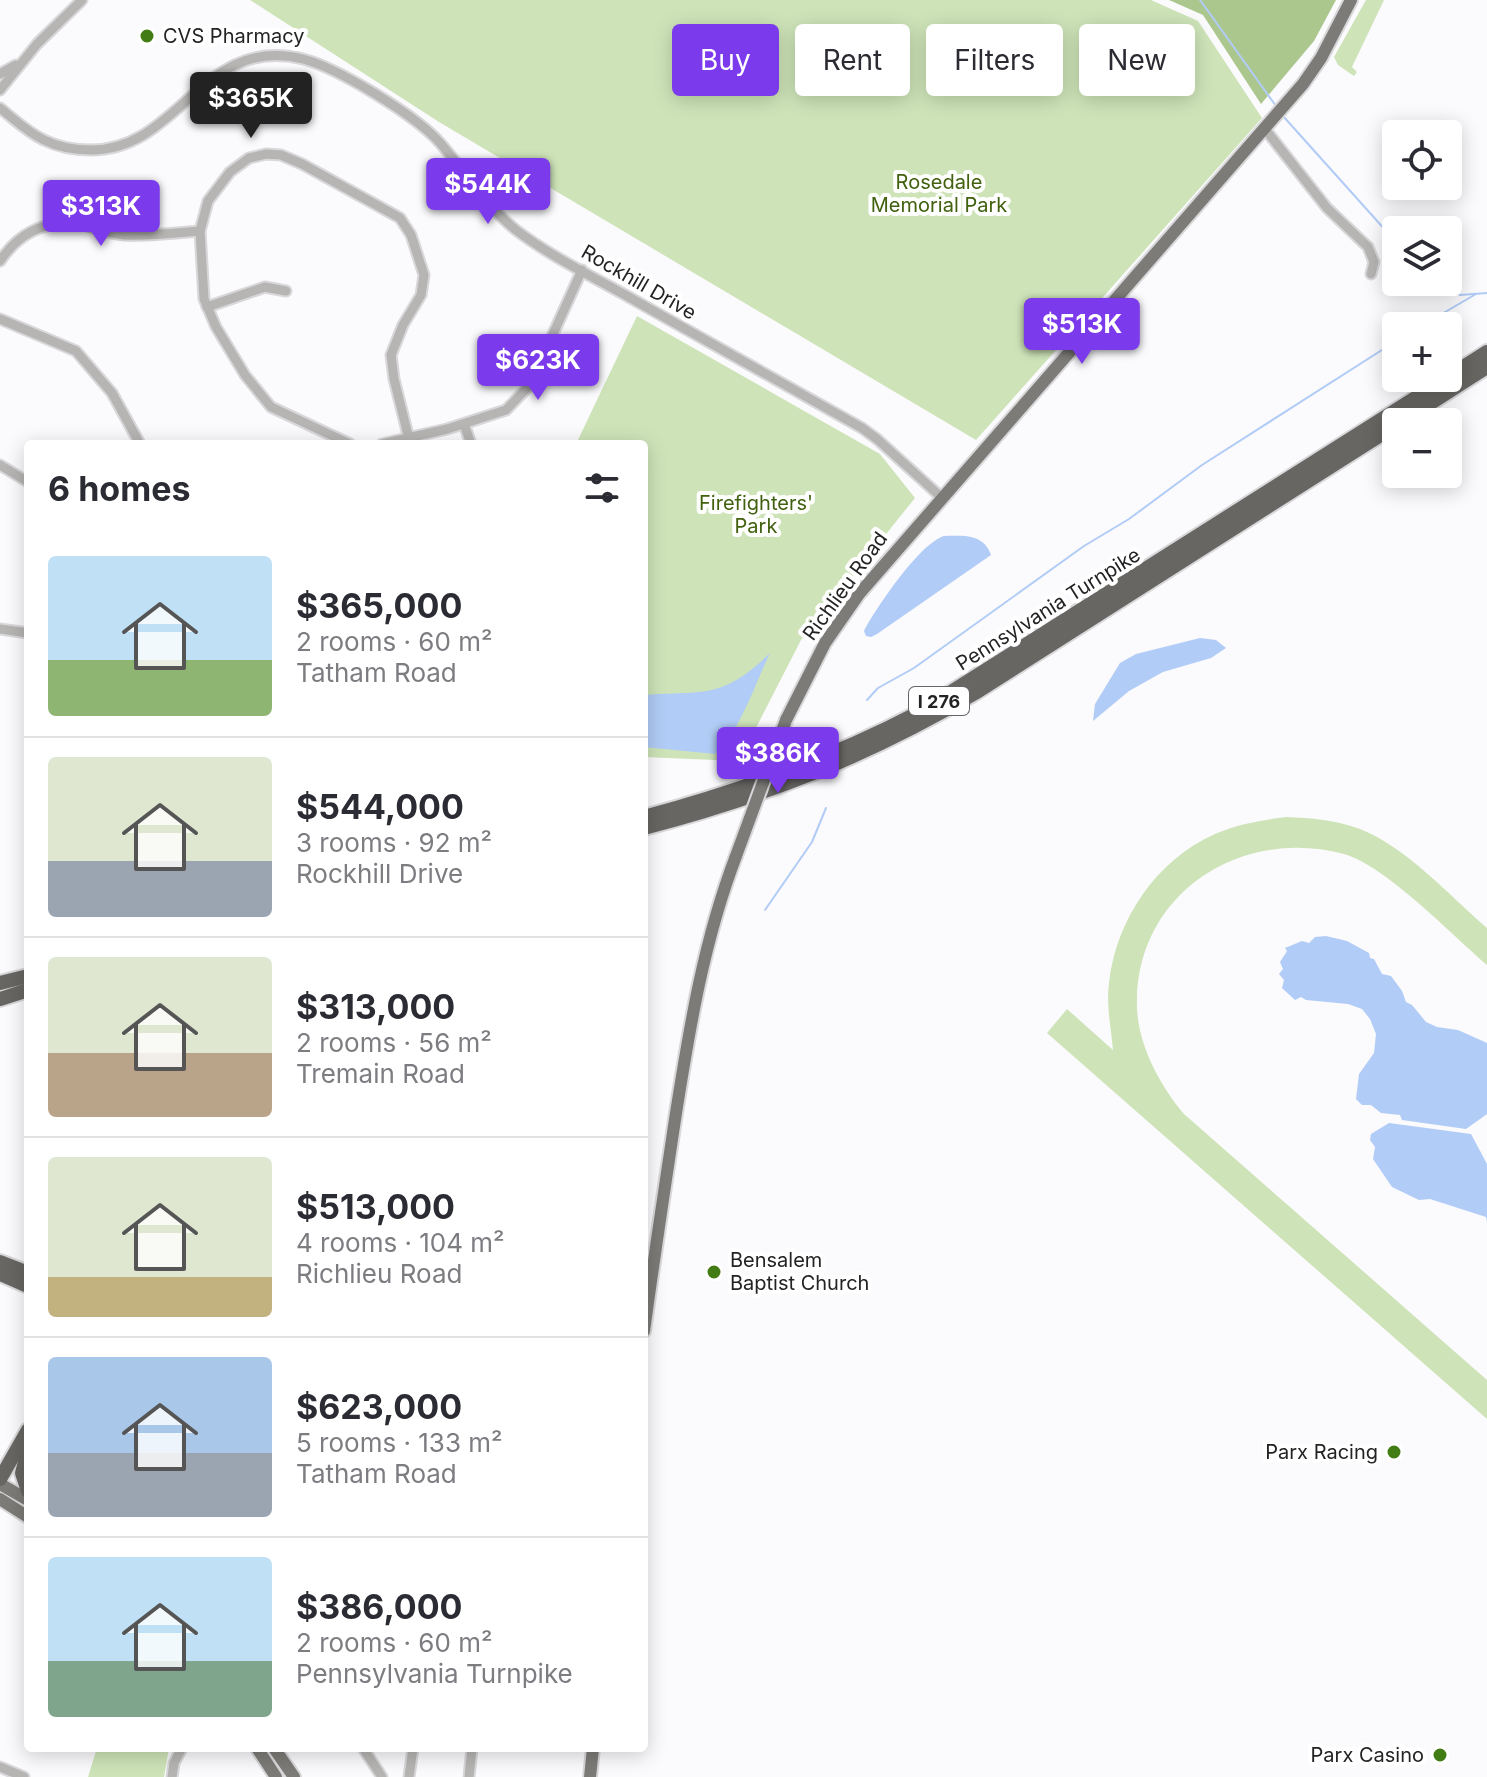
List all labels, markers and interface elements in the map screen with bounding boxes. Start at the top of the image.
place label: CVS Pharmacy [163,24,305,48]
chip: Buy [672,24,779,96]
chip: Rent [795,24,910,96]
chip: Filters [926,24,1063,96]
chip: New [1079,24,1195,96]
marker: CVS Pharmacy [138,27,156,45]
pin: $365K [195,72,307,140]
text: $365K [208,82,294,113]
map controls [1382,120,1462,488]
button: locate [1382,120,1462,200]
pin: $544K [432,158,544,226]
text: $544K [444,168,532,199]
park label: Rosedale Memorial Park [871,170,1007,217]
pin: $313K [45,180,157,248]
text: $313K [61,190,141,221]
button: layers [1382,216,1462,296]
street label: Rockhill Drive [577,239,701,325]
pin: $513K [1026,298,1138,366]
text: $513K [1042,308,1122,339]
button: + [1382,312,1462,392]
pin: $623K [482,334,594,402]
text: $623K [495,344,581,375]
button: − [1382,408,1462,488]
icon: filters [580,466,624,510]
text: 6 homes [48,468,190,509]
park label: Firefighters' Park [699,491,813,538]
street label: Richlieu Road [798,527,892,645]
street label: Pennsylvania Turnpike [951,542,1145,676]
text: $365,000 [296,585,462,626]
icon: home [112,588,208,684]
text: 2 rooms · 60 m² [296,626,492,657]
text: Tatham Road [296,657,457,688]
road number: I 276 [909,687,969,715]
pin: $386K [722,727,834,795]
text: $386K [735,737,821,768]
text: $544,000 [296,786,464,827]
icon: home [112,789,208,885]
text: 3 rooms · 92 m² [296,827,492,858]
text: Rockhill Drive [296,858,463,889]
text: $313,000 [296,986,455,1027]
icon: home [112,989,208,1085]
text: 2 rooms · 56 m² [296,1027,492,1058]
text: Tremain Road [296,1058,465,1089]
text: $513,000 [296,1186,455,1227]
icon: home [112,1189,208,1285]
text: 4 rooms · 104 m² [296,1227,505,1258]
place label: Bensalem Baptist Church [730,1248,869,1295]
text: Richlieu Road [296,1258,462,1289]
marker: Bensalem Baptist Church [705,1263,723,1281]
text: $623,000 [296,1386,462,1427]
icon: home [112,1389,208,1485]
text: 5 rooms · 133 m² [296,1427,503,1458]
place label: Parx Racing [1265,1440,1378,1464]
marker: Parx Racing [1385,1443,1403,1461]
text: Tatham Road [296,1458,457,1489]
text: $386,000 [296,1586,463,1627]
icon: home [112,1589,208,1685]
text: 2 rooms · 60 m² [296,1627,492,1658]
text: Pennsylvania Turnpike [296,1658,573,1689]
place label: Parx Casino [1311,1743,1424,1767]
marker: Parx Casino [1431,1746,1449,1764]

